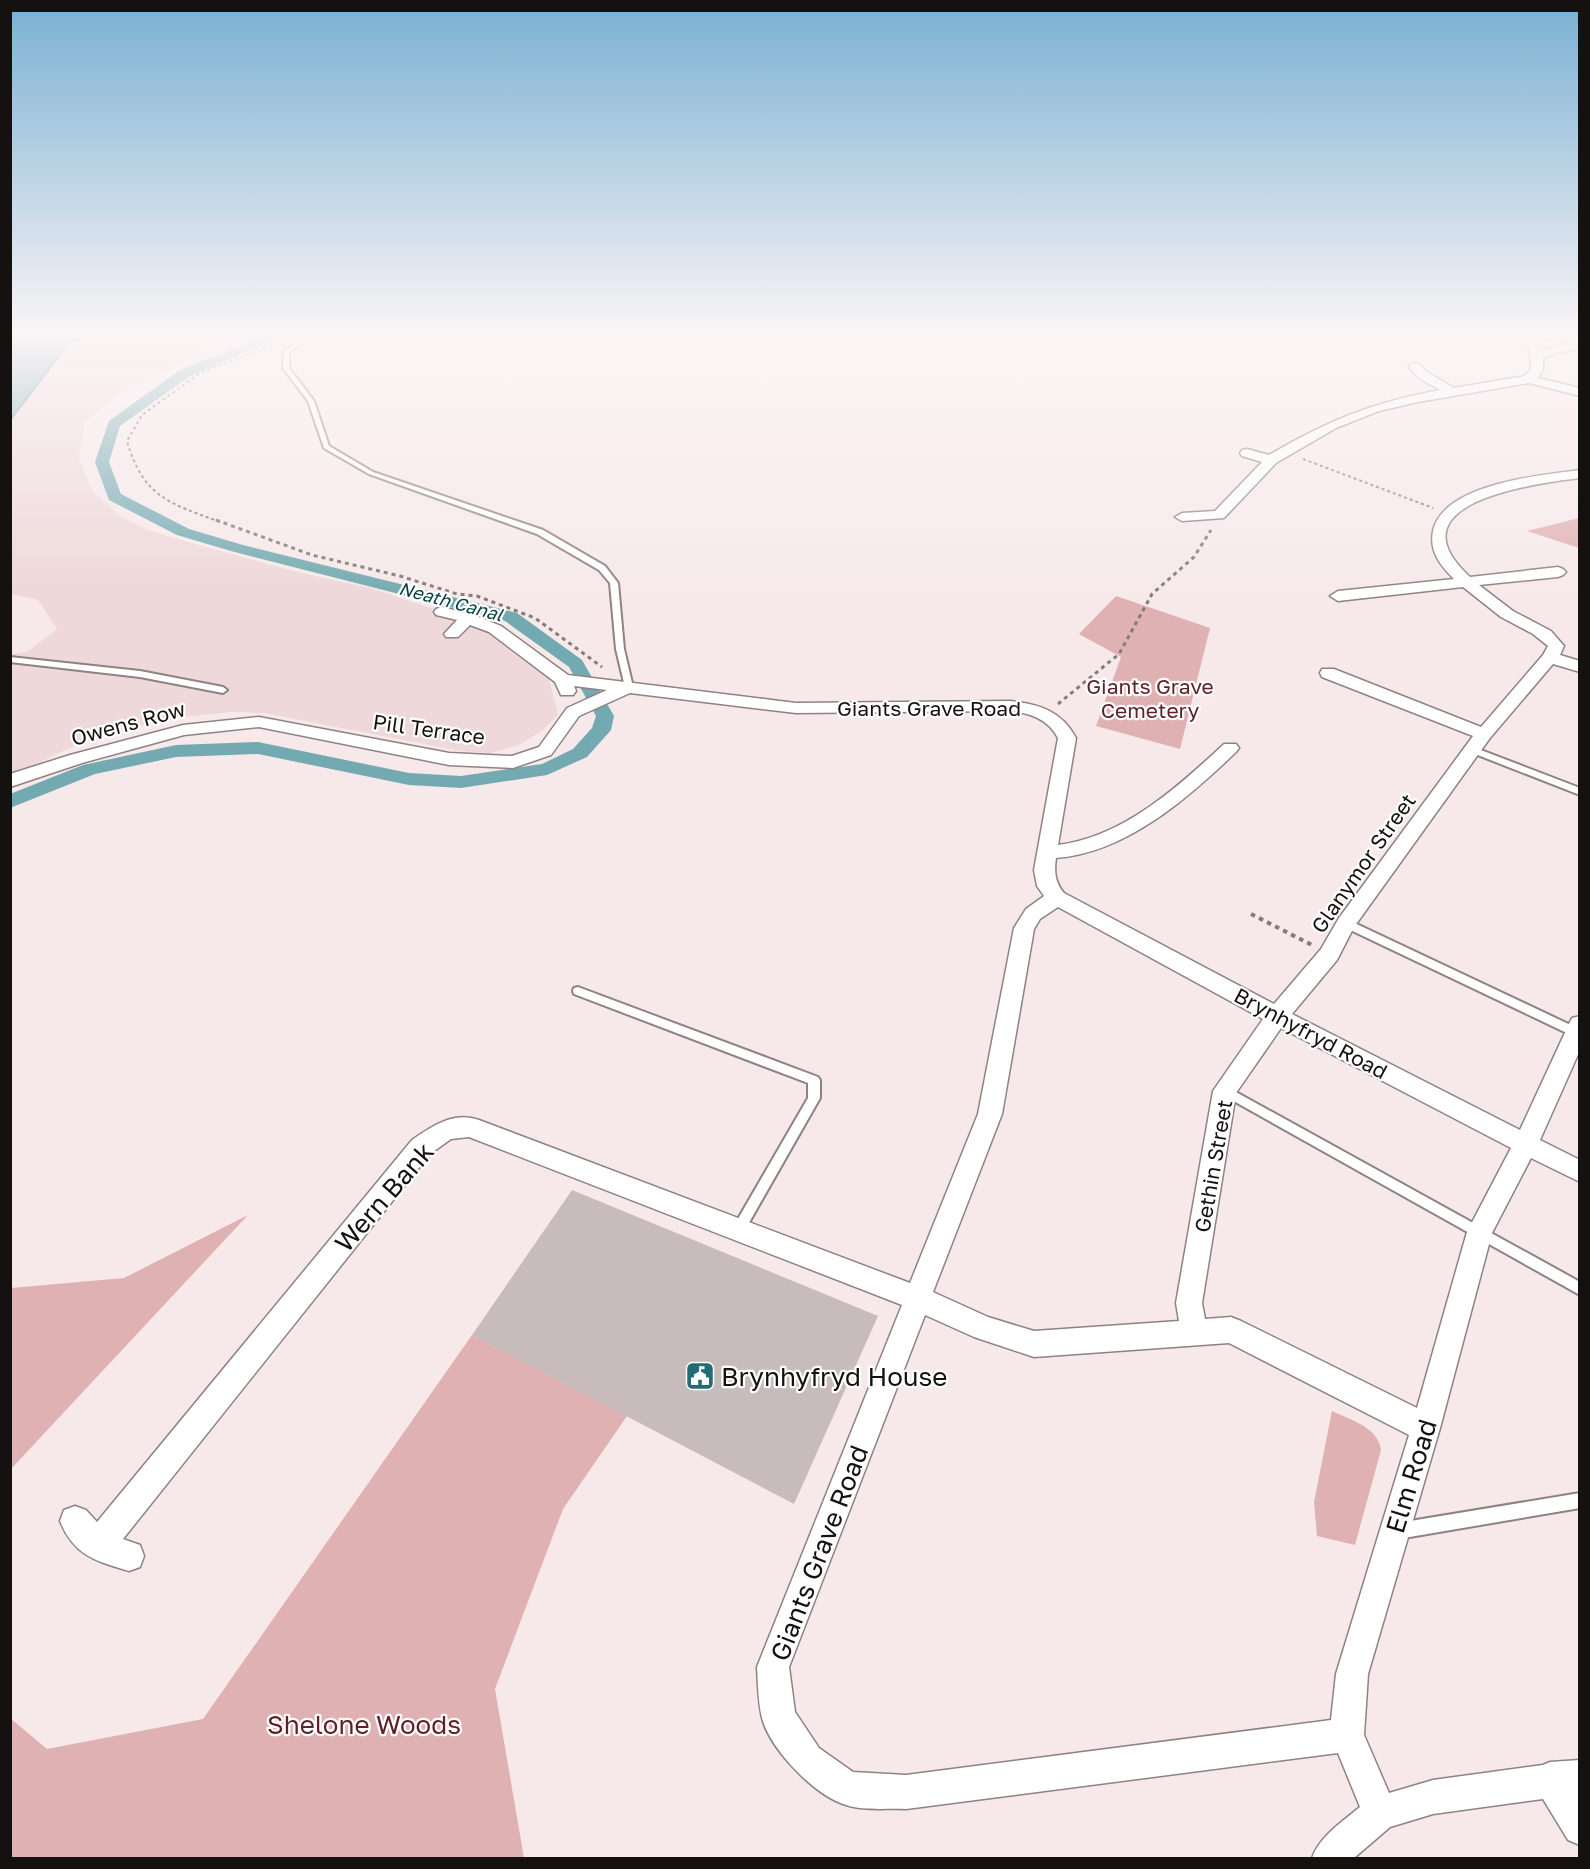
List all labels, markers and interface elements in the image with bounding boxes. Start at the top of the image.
water label: Neath Canal [397,577,506,626]
park label: Giants Grave Cemetery [1086,673,1214,723]
street label: Owens Row [68,695,188,751]
street label: Giants Grave Road [837,695,1021,721]
street label: Pill Terrace [371,708,487,750]
street label: Glanymor Street [1305,788,1421,938]
street label: Brynhyfryd Road [1230,982,1392,1084]
street label: Gethin Street [1189,1098,1237,1234]
street label: Wern Bank [328,1136,440,1258]
public building icon: Brynhyfryd House [684,1360,716,1392]
place label: Brynhyfryd House [721,1361,947,1392]
street label: Elm Road [1379,1415,1443,1537]
street label: Giants Grave Road [764,1441,874,1665]
park label: Shelone Woods [267,1709,461,1740]

